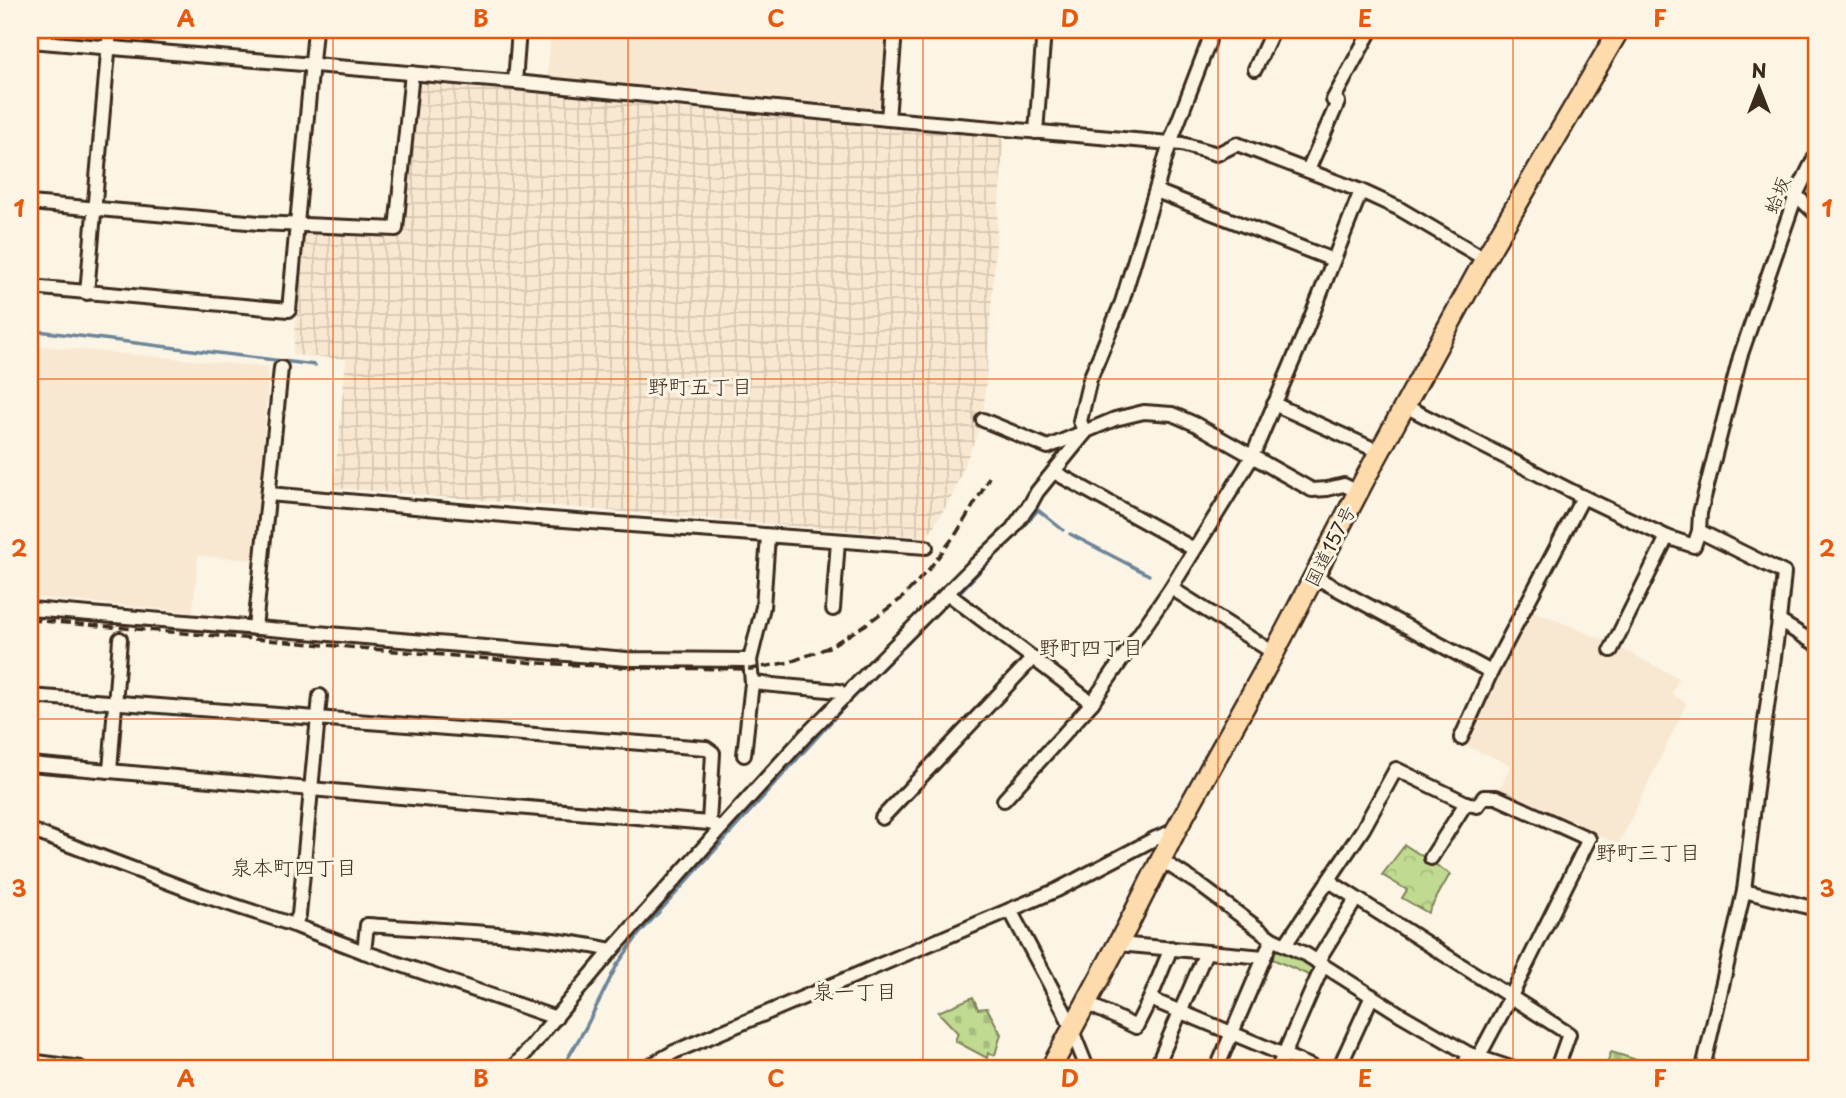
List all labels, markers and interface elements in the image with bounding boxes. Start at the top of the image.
text: A [177,0,195,35]
text: B [473,0,489,35]
text: C [767,0,785,35]
text: D [1061,0,1079,35]
text: E [1358,0,1372,35]
text: F [1653,0,1667,35]
north arrow [1724,52,1794,122]
text: N [1751,56,1767,84]
street label: 蛤坂 [1756,172,1796,217]
text: 1 [14,190,25,225]
text: 1 [1822,190,1833,225]
district label: 野町五丁目 [648,369,753,401]
street label: 国道157号 [1297,500,1362,591]
text: 2 [11,530,27,565]
text: 2 [1819,530,1835,565]
district label: 野町四丁目 [1039,630,1144,662]
district label: 野町三丁目 [1596,835,1701,867]
district label: 泉本町四丁目 [231,850,357,882]
text: 3 [11,870,27,905]
text: 3 [1819,870,1835,905]
district label: 泉一丁目 [813,974,897,1006]
text: A [177,1060,195,1095]
text: B [473,1060,489,1095]
text: C [767,1060,785,1095]
text: D [1061,1060,1079,1095]
text: E [1358,1060,1372,1095]
text: F [1653,1060,1667,1095]

